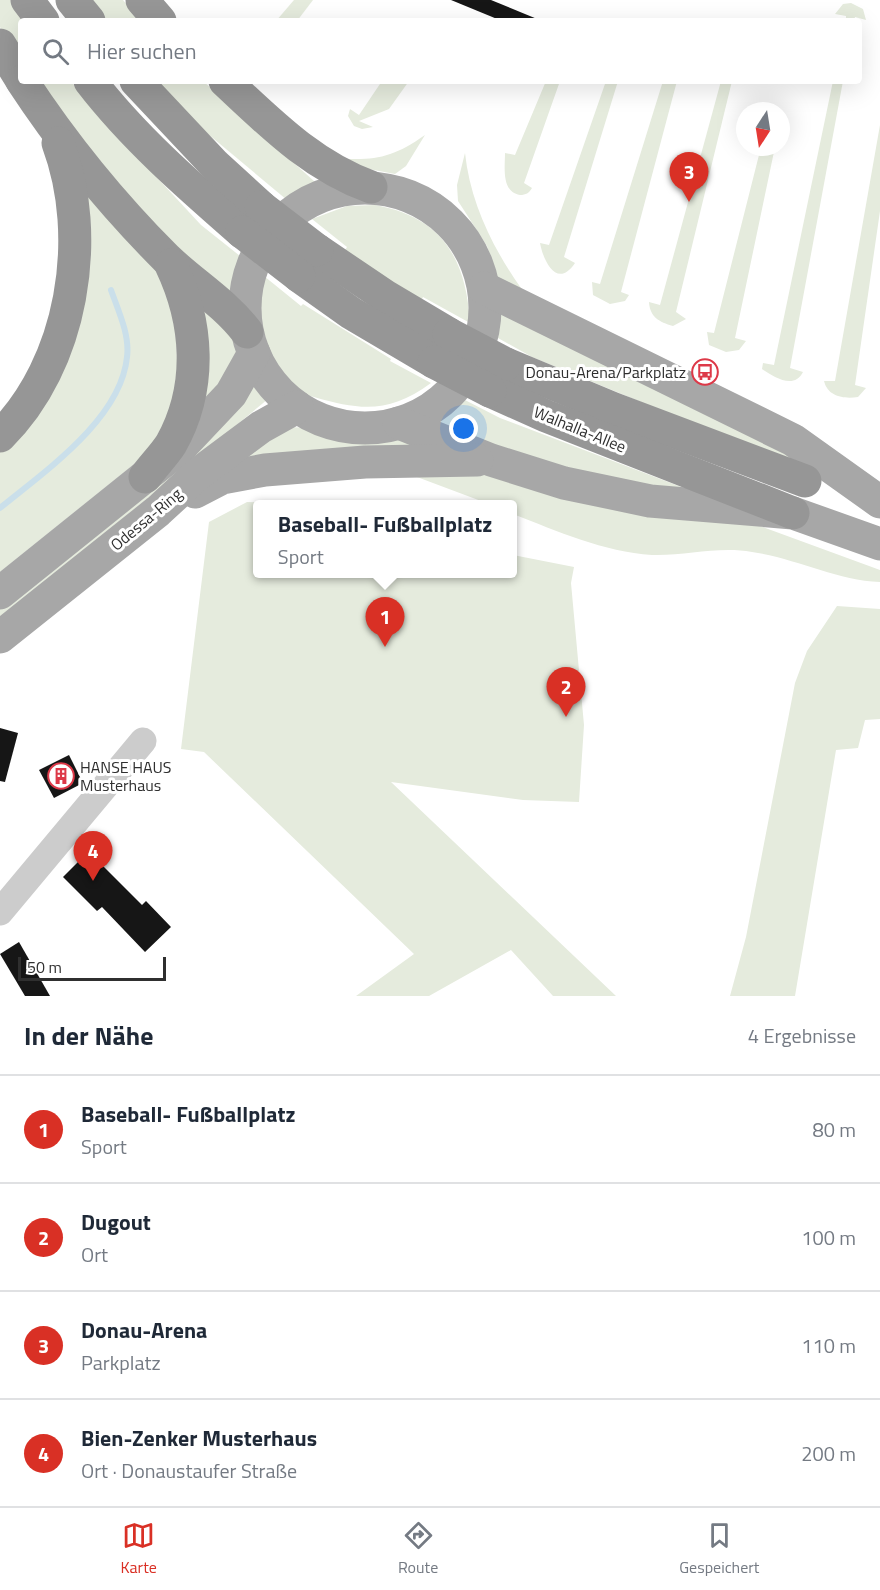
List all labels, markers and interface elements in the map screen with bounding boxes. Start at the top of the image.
search box [18,18,862,84]
text: Hier suchen [87,34,196,68]
icon: search [39,35,72,68]
north arrow [736,102,790,156]
pin: 3 [670,152,708,202]
bus stop icon: Donau-Arena/Parkplatz [690,357,720,387]
place label: Donau-Arena/Parkplatz [525,360,686,384]
street label: Walhalla-Allee [530,400,630,458]
your location [449,414,478,443]
street label: Odessa-Ring [105,482,187,556]
popup [253,500,517,578]
text: Baseball- Fußballplatz [278,507,492,541]
text: Sport [278,541,324,572]
pin: 1 [366,598,404,647]
pin: 2 [546,668,586,717]
place label: HANSE HAUS Musterhaus [80,755,171,797]
building icon: HANSE HAUS Musterhaus [46,761,76,791]
pin: 4 [74,832,112,881]
scale bar [18,954,166,982]
text: 50 m [27,955,62,979]
text: In der Nähe [24,1016,153,1055]
text: 4 Ergebnisse [748,1020,856,1051]
text: Baseball- Fußballplatz [81,1097,295,1131]
text: 1 [38,1114,49,1145]
text: 80 m [812,1114,856,1145]
text: Sport [81,1131,127,1162]
text: Dugout [81,1205,151,1239]
text: 2 [38,1222,49,1253]
text: 100 m [801,1222,856,1253]
text: Ort [81,1239,108,1270]
text: Donau-Arena [81,1313,207,1347]
text: 3 [38,1330,49,1361]
text: 110 m [801,1330,856,1361]
text: Parkplatz [81,1347,161,1378]
text: Bien-Zenker Musterhaus [81,1421,317,1455]
text: 4 [38,1438,49,1469]
text: 200 m [801,1438,856,1469]
text: Ort · Donaustaufer Straße [81,1455,297,1486]
tab: Karte [121,1519,157,1579]
tab: Route [398,1519,438,1579]
tab: Gespeichert [679,1519,759,1579]

